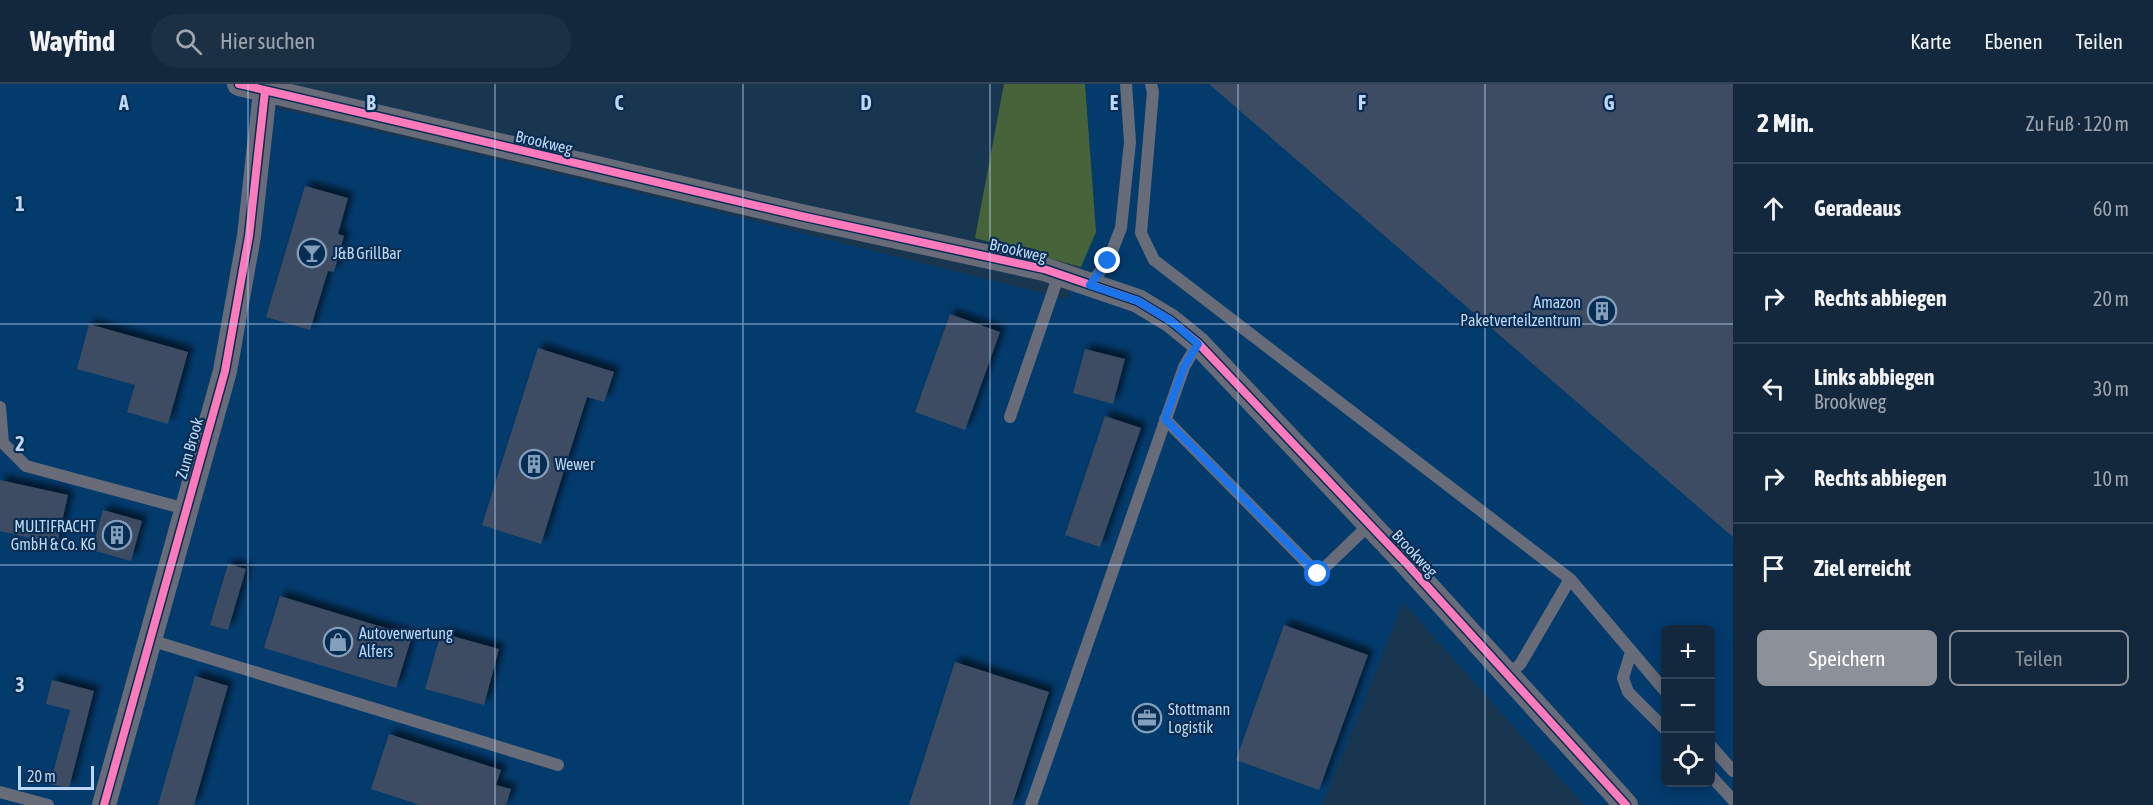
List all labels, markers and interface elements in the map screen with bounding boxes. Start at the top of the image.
search box [151,14,571,68]
text: Wayfind [30,25,115,57]
icon: search [172,25,205,58]
text: Hier suchen [220,28,315,54]
text: Karte [1910,29,1951,53]
text: Ebenen [1984,29,2043,53]
text: Teilen [2076,29,2123,53]
text: A [118,91,129,114]
text: B [366,91,376,114]
text: C [615,91,624,114]
text: D [860,91,872,114]
text: E [1110,91,1119,114]
text: F [1358,91,1366,114]
text: G [1604,91,1615,114]
text: 2 Min. [1757,108,1813,138]
text: Zu Fuß · 120 m [2026,112,2129,135]
street label: Brookweg [514,127,574,158]
text: 1 [15,192,25,215]
icon: ahead [1757,192,1790,225]
text: Geradeaus [1814,195,1901,221]
text: 60 m [2093,197,2129,220]
street label: Brookweg [988,235,1048,266]
bar icon: J&B GrillBar [296,237,328,269]
place label: J&B GrillBar [333,244,402,262]
route end [1094,247,1120,273]
icon: right [1757,282,1790,315]
text: Rechts abbiegen [1814,285,1947,311]
text: 20 m [2093,287,2129,310]
place label: Amazon Paketverteilzentrum [1460,293,1581,329]
building icon: Amazon Paketverteilzentrum [1586,295,1618,327]
text: Links abbiegen [1814,364,1935,390]
icon: left [1757,372,1790,405]
text: 30 m [2093,377,2129,400]
text: Brookweg [1814,390,1886,413]
street label: Zum Brook [172,415,206,481]
text: 2 [15,432,25,455]
building icon: Wewer [518,448,550,480]
place label: Wewer [555,455,595,473]
icon: right [1757,462,1790,495]
text: Rechts abbiegen [1814,465,1947,491]
text: 10 m [2093,467,2129,490]
place label: MULTIFRACHT GmbH & Co. KG [11,517,96,553]
building icon: MULTIFRACHT GmbH & Co. KG [101,519,133,551]
street label: Brookweg [1388,526,1441,581]
icon: arrive [1757,552,1790,585]
text: Ziel erreicht [1814,555,1911,581]
route start [1304,560,1330,586]
place label: Autoverwertung Alfers [359,624,453,660]
map controls [1661,625,1715,787]
button: + [1661,625,1715,679]
shop icon: Autoverwertung Alfers [322,626,354,658]
button: Speichern [1757,630,1937,686]
button: Teilen [1949,630,2129,686]
text: 3 [15,673,25,696]
button: − [1661,679,1715,733]
place label: Stottmann Logistik [1168,700,1230,737]
office icon: Stottmann Logistik [1131,702,1163,734]
button: locate [1661,733,1715,787]
scale bar [18,763,94,790]
text: 20 m [27,767,56,785]

